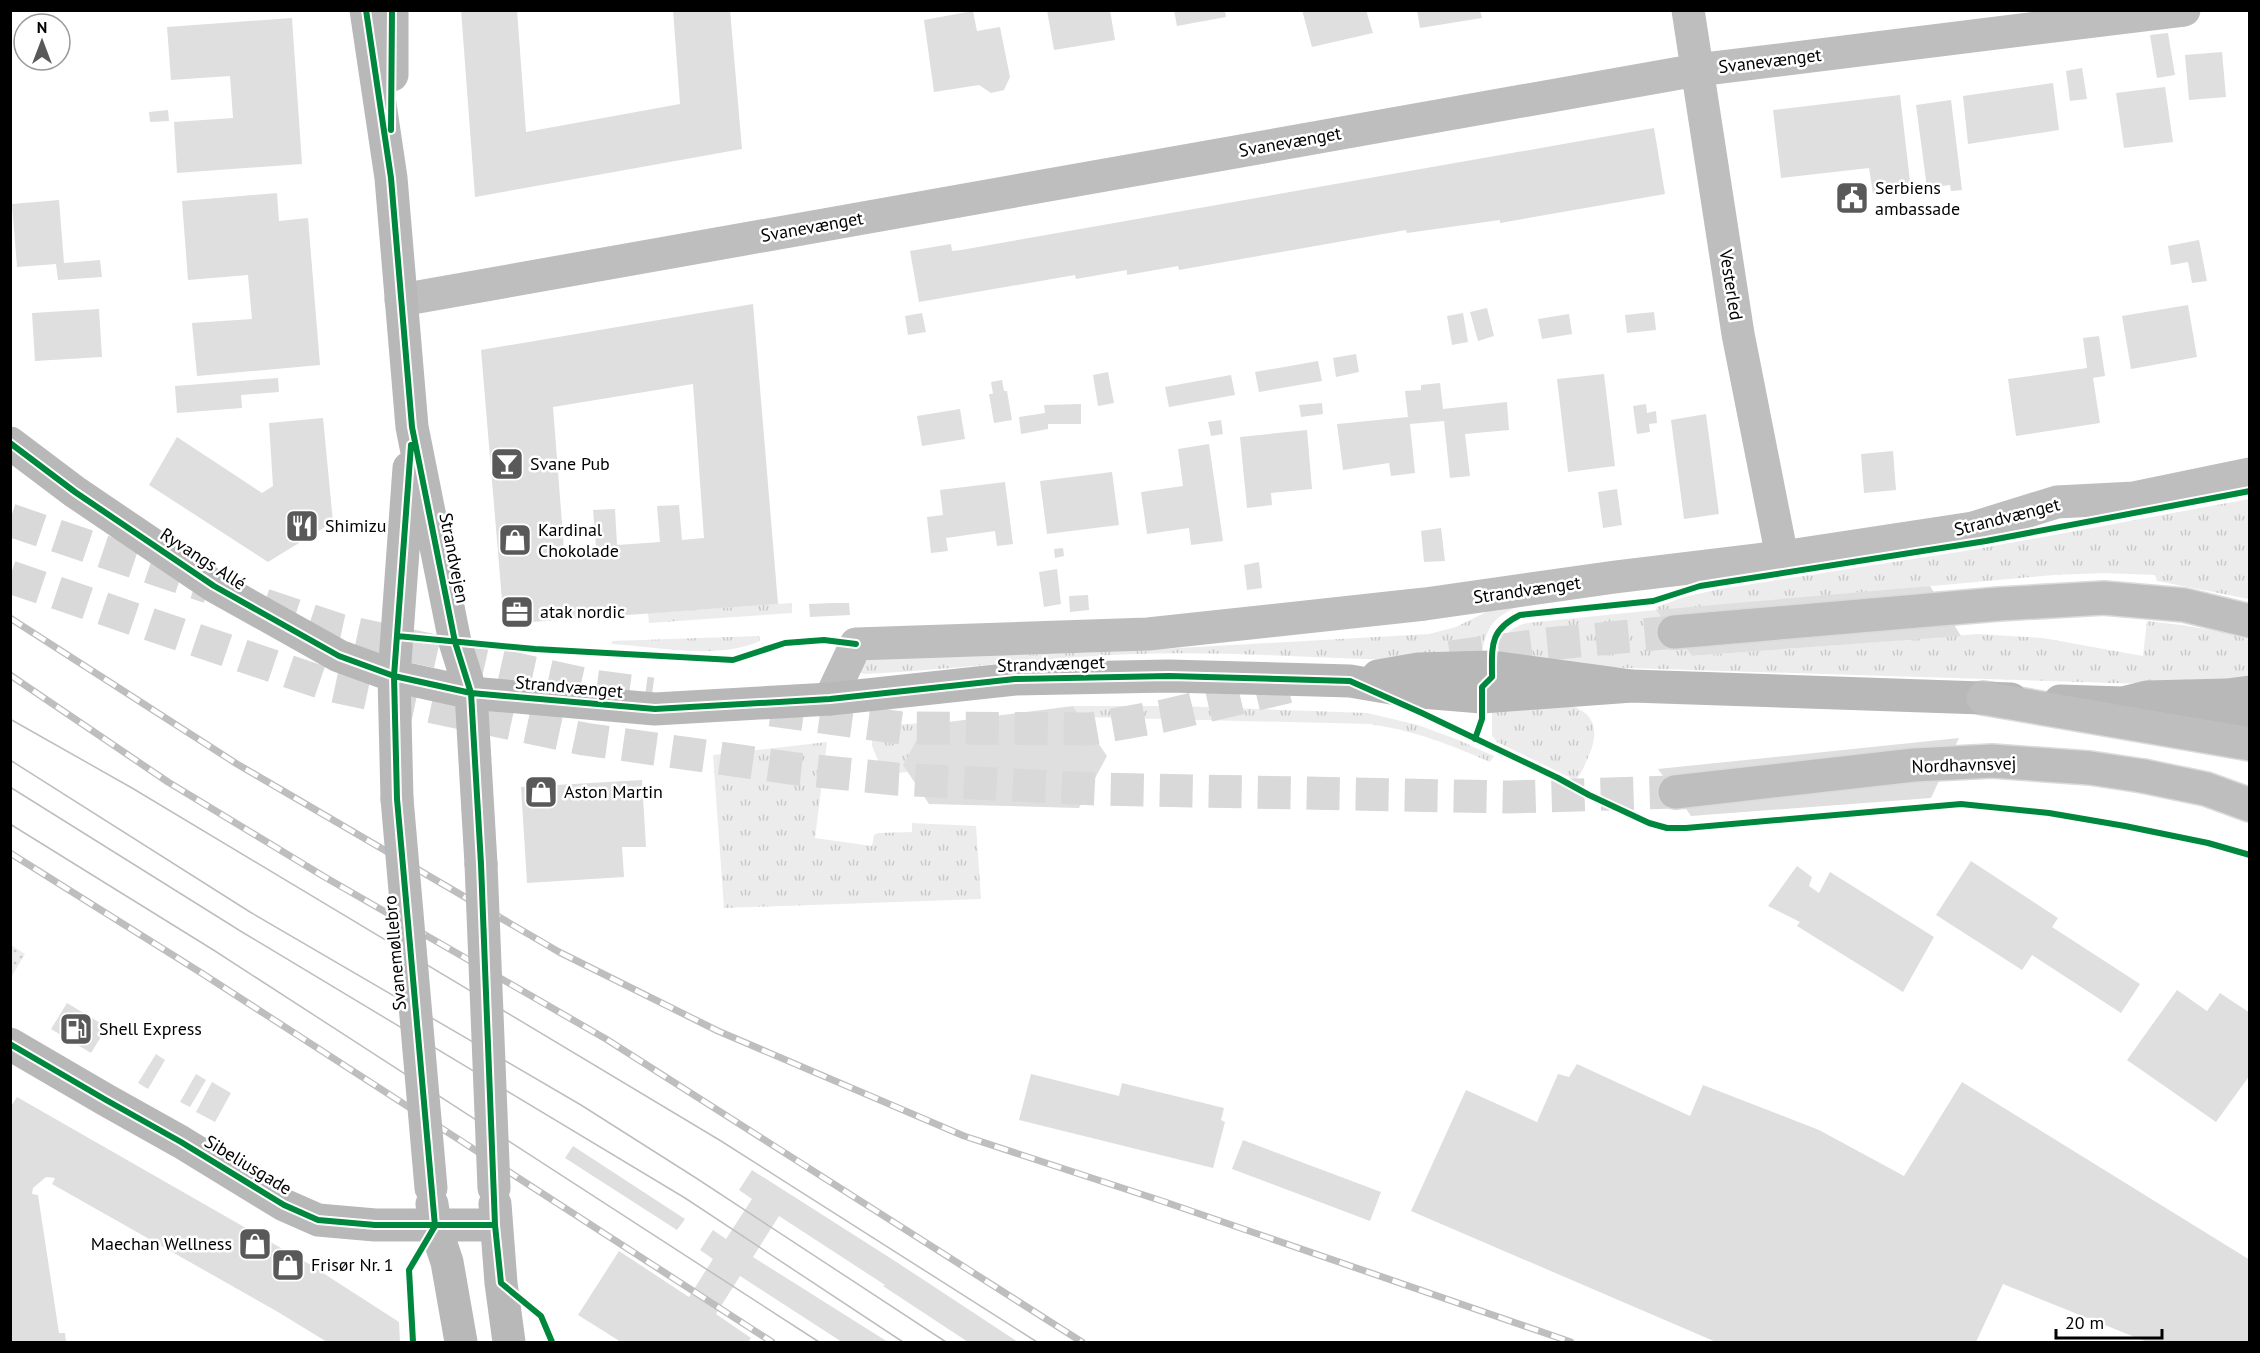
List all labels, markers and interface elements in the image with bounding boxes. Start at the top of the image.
north arrow [12,12,72,72]
text: N [37,17,47,37]
street label: Svanevænget [1717,43,1823,78]
street label: Svanevænget [1237,121,1343,162]
place label: Serbiens ambassade [1875,176,1960,220]
public building icon: Serbiens ambassade [1834,180,1870,216]
street label: Svanevænget [759,206,865,247]
street label: Vesterled [1714,247,1748,322]
bar icon: Svane Pub [489,446,525,482]
place label: Svane Pub [530,452,610,475]
street label: Strandvænget [1952,492,2062,541]
restaurant icon: Shimizu [284,508,320,544]
street label: Strandvejen [434,511,475,605]
place label: Shimizu [325,514,386,537]
place label: Kardinal Chokolade [538,518,619,562]
street label: Ryvangs Allé [156,522,251,595]
shop icon: Kardinal Chokolade [497,522,533,558]
street label: Strandvænget [1472,571,1582,608]
office icon: atak nordic [499,594,535,630]
place label: atak nordic [540,600,625,623]
street label: Strandvænget [997,650,1105,677]
street label: Strandvænget [514,670,624,703]
street label: Nordhavnsvej [1911,751,2017,778]
shop icon: Aston Martin [523,774,559,810]
place label: Aston Martin [564,780,663,803]
street label: Svanemøllebro [378,894,411,1012]
fuel station icon: Shell Express [58,1011,94,1047]
place label: Shell Express [99,1017,202,1040]
street label: Sibeliusgade [200,1129,296,1200]
shop icon: Maechan Wellness [237,1226,273,1262]
place label: Maechan Wellness [91,1232,232,1255]
shop icon: Frisør Nr. 1 [270,1247,306,1283]
place label: Frisør Nr. 1 [311,1253,394,1276]
scale bar [2056,1302,2162,1340]
text: 20 m [2065,1311,2104,1334]

